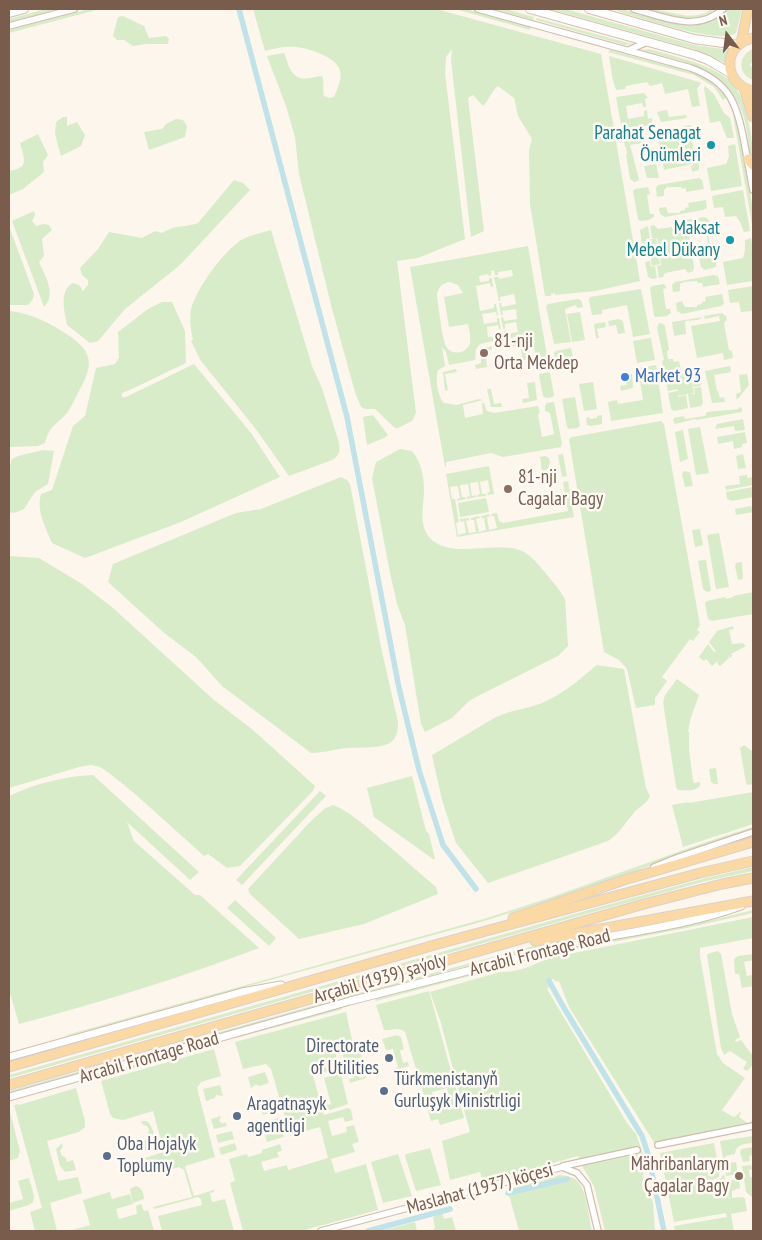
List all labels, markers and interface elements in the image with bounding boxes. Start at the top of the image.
north arrow [702,10,752,60]
text: N [717,11,729,30]
place label: Parahat Senagat Önümleri [594,123,701,167]
marker: Parahat Senagat Önümleri [705,139,717,151]
place label: Maksat Mebel Dükany [627,218,720,262]
marker: Maksat Mebel Dükany [724,234,736,246]
place label: 81-nji Orta Mekdep [494,331,579,375]
marker: 81-nji Orta Mekdep [478,347,490,359]
place label: Market 93 [635,366,701,388]
marker: Market 93 [619,371,631,383]
place label: 81-nji Cagalar Bagy [518,467,603,511]
marker: 81-nji Cagalar Bagy [502,483,514,495]
street label: Arcabil Frontage Road [467,924,613,982]
street label: Arçabil (1939) şaýoly [311,949,449,1009]
street label: Arcabil Frontage Road [77,1027,221,1089]
place label: Directorate of Utilities [306,1036,379,1080]
marker: Directorate of Utilities [383,1052,395,1064]
place label: Türkmenistanyň Gurluşyk Ministrligi [394,1069,521,1113]
marker: Türkmenistanyň Gurluşyk Ministrligi [378,1085,390,1097]
place label: Aragatnaşyk agentligi [247,1094,327,1138]
marker: Aragatnaşyk agentligi [231,1110,243,1122]
place label: Oba Hojalyk Toplumy [117,1134,196,1178]
marker: Oba Hojalyk Toplumy [101,1150,113,1162]
place label: Mähribanlarym Çagalar Bagy [631,1154,729,1198]
street label: Maslahat (1937) köçesi [404,1158,556,1220]
marker: Mähribanlarym Çagalar Bagy [733,1170,745,1182]

